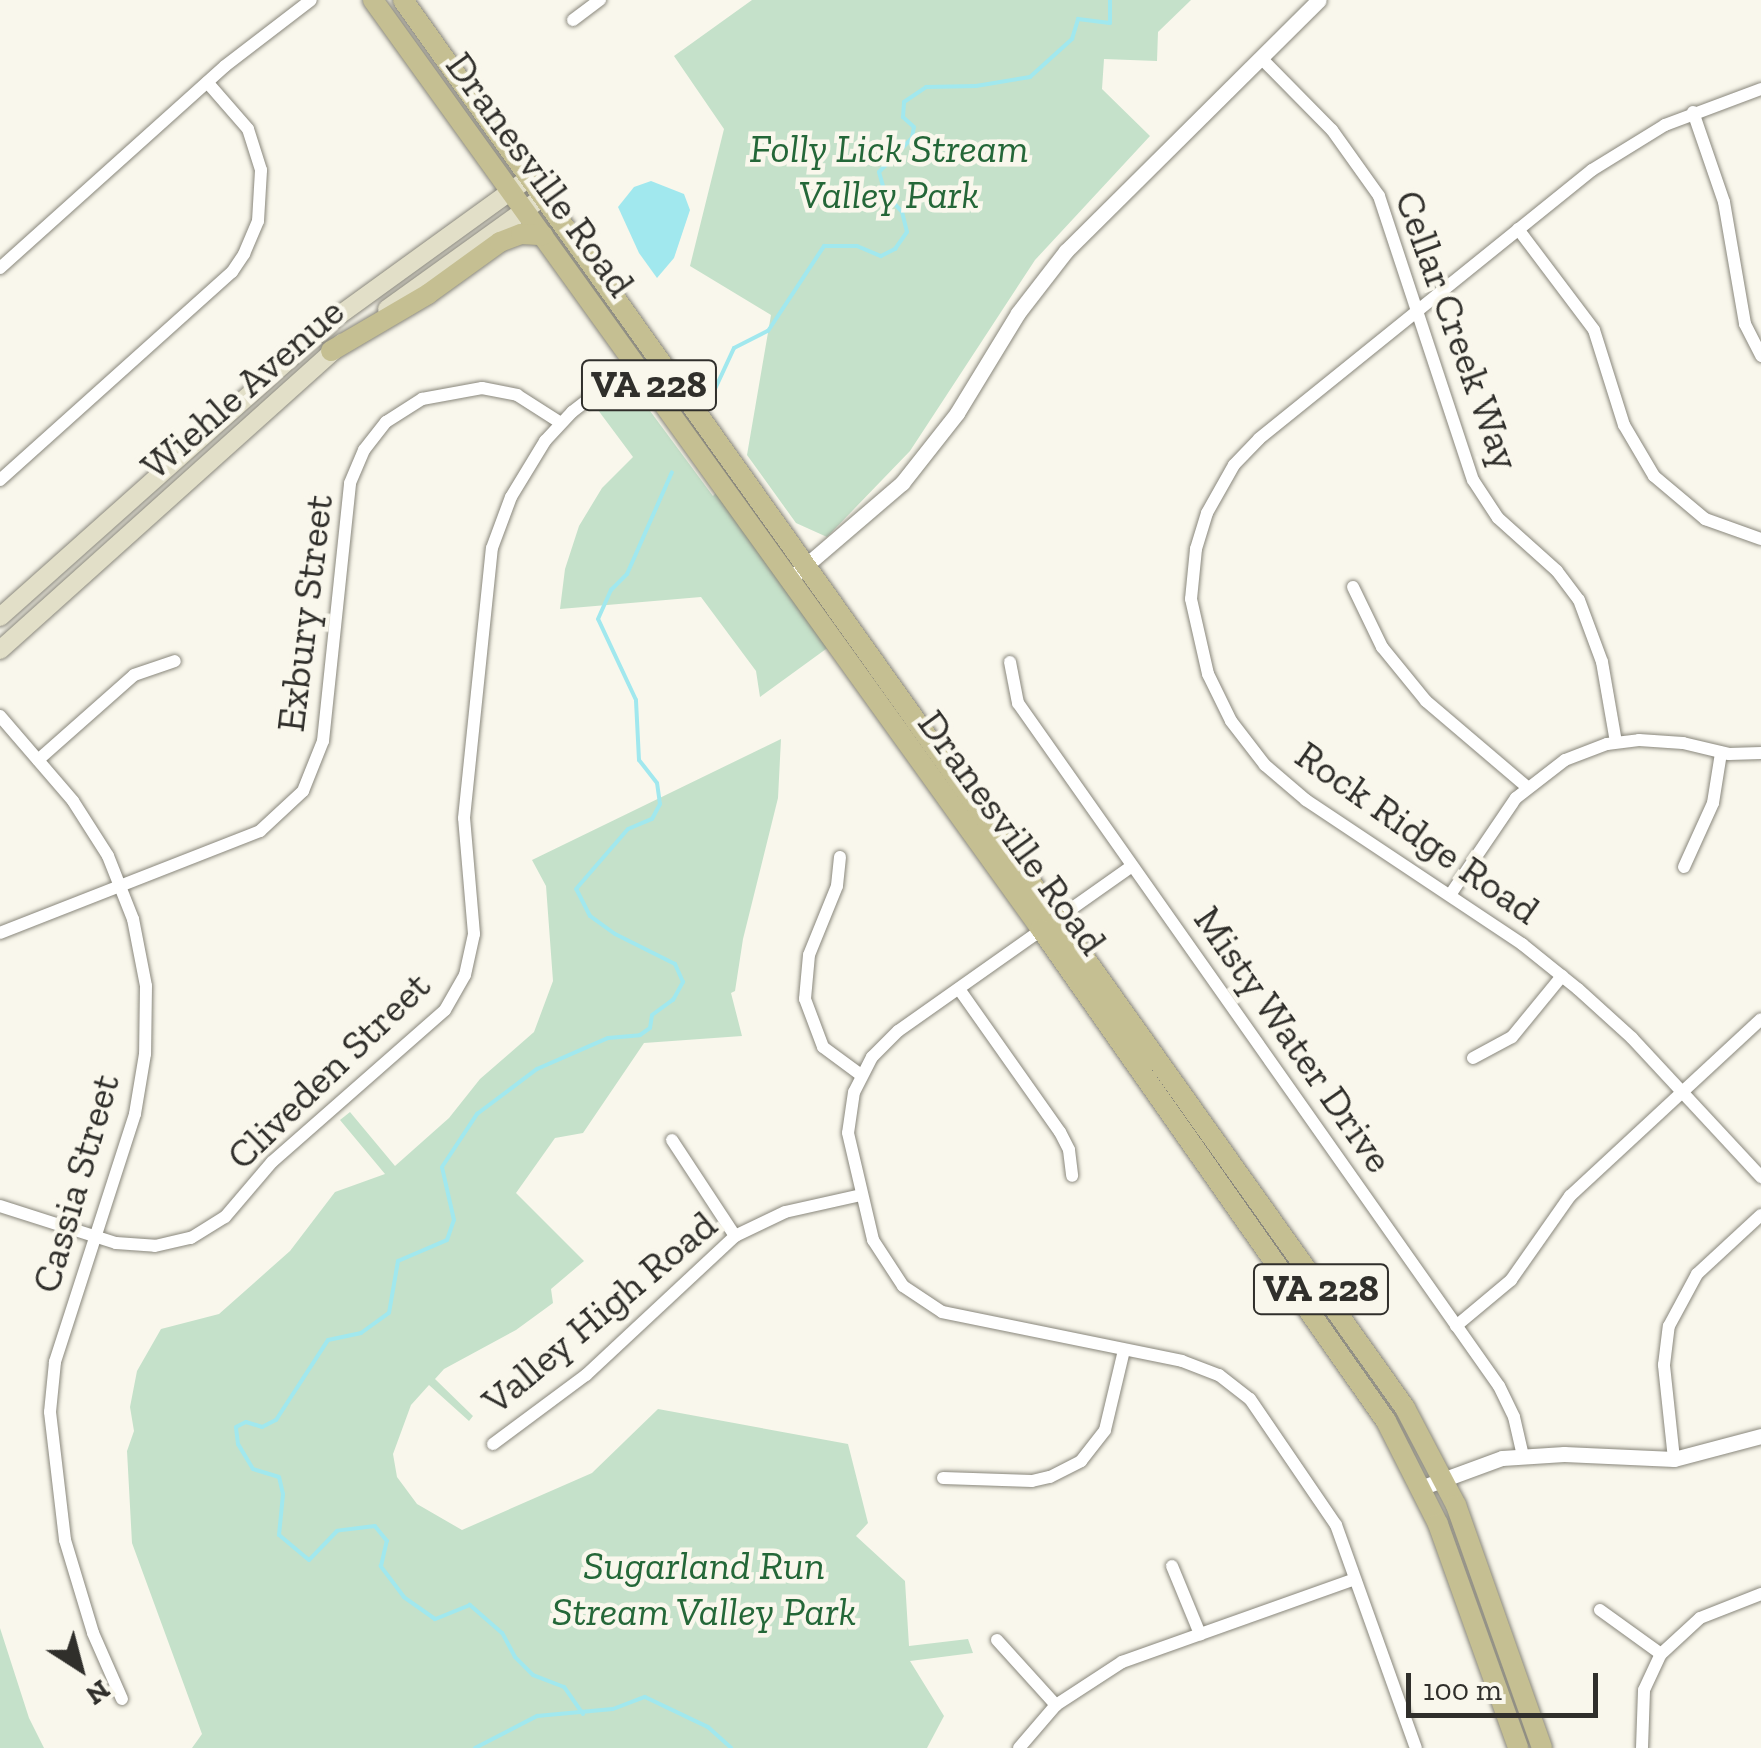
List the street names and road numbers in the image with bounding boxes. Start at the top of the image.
street label: Dranesville Road [436,42,646,306]
street label: Cellar Creek Way [1385,183,1531,477]
street label: Wiehle Avenue [130,286,354,490]
road number: VA 228 [579,352,719,418]
street label: Exbury Street [266,491,342,735]
street label: Dranesville Road [908,700,1118,964]
street label: Rock Ridge Road [1287,730,1549,934]
street label: Misty Water Drive [1183,895,1405,1183]
street label: Cliveden Street [216,961,440,1179]
street label: Cassia Street [21,1068,129,1298]
street label: Valley High Road [472,1200,726,1424]
road number: VA 228 [1251,1256,1391,1322]

